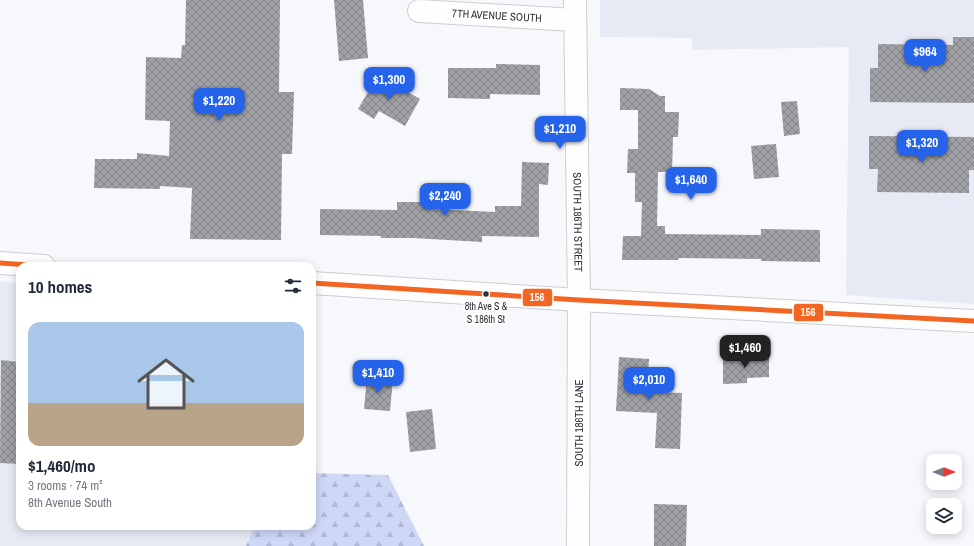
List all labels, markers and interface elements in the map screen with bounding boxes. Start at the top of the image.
street label: 7TH AVENUE SOUTH [452,6,542,25]
pin: $964 [901,39,949,73]
text: $964 [913,43,937,60]
pin: $1,300 [356,67,422,101]
text: $1,300 [373,71,405,88]
pin: $1,220 [186,88,252,122]
text: $1,220 [203,92,235,109]
pin: $1,210 [527,116,593,150]
text: $1,210 [544,120,576,137]
pin: $1,320 [889,130,955,164]
text: $1,320 [906,134,938,151]
pin: $1,640 [658,167,724,201]
text: $1,640 [675,171,707,188]
street label: SOUTH 186TH STREET [570,172,586,272]
pin: $2,240 [412,183,478,217]
text: $2,240 [429,187,461,204]
text: 10 homes [28,275,92,298]
icon: filters [282,275,304,297]
line badge: 156 [522,288,553,307]
marker: 8th Ave S & S 186th St [481,289,491,299]
text: 156 [529,290,545,304]
place label: 8th Ave S & S 186th St [465,300,508,326]
line badge: 156 [793,303,824,322]
text: 156 [800,305,816,319]
pin: $1,460 [712,335,778,369]
text: $1,460 [729,339,761,356]
icon: home [130,348,202,420]
pin: $1,410 [345,360,411,394]
text: $1,410 [362,364,394,381]
pin: $2,010 [616,367,682,401]
text: $2,010 [633,371,665,388]
street label: SOUTH 186TH LANE [572,379,586,467]
text: $1,460/mo [28,454,95,477]
north arrow [926,454,962,490]
map controls [926,454,962,534]
text: 3 rooms · 74 m² [28,477,103,494]
text: 8th Avenue South [28,494,112,511]
button: layers [926,498,962,534]

